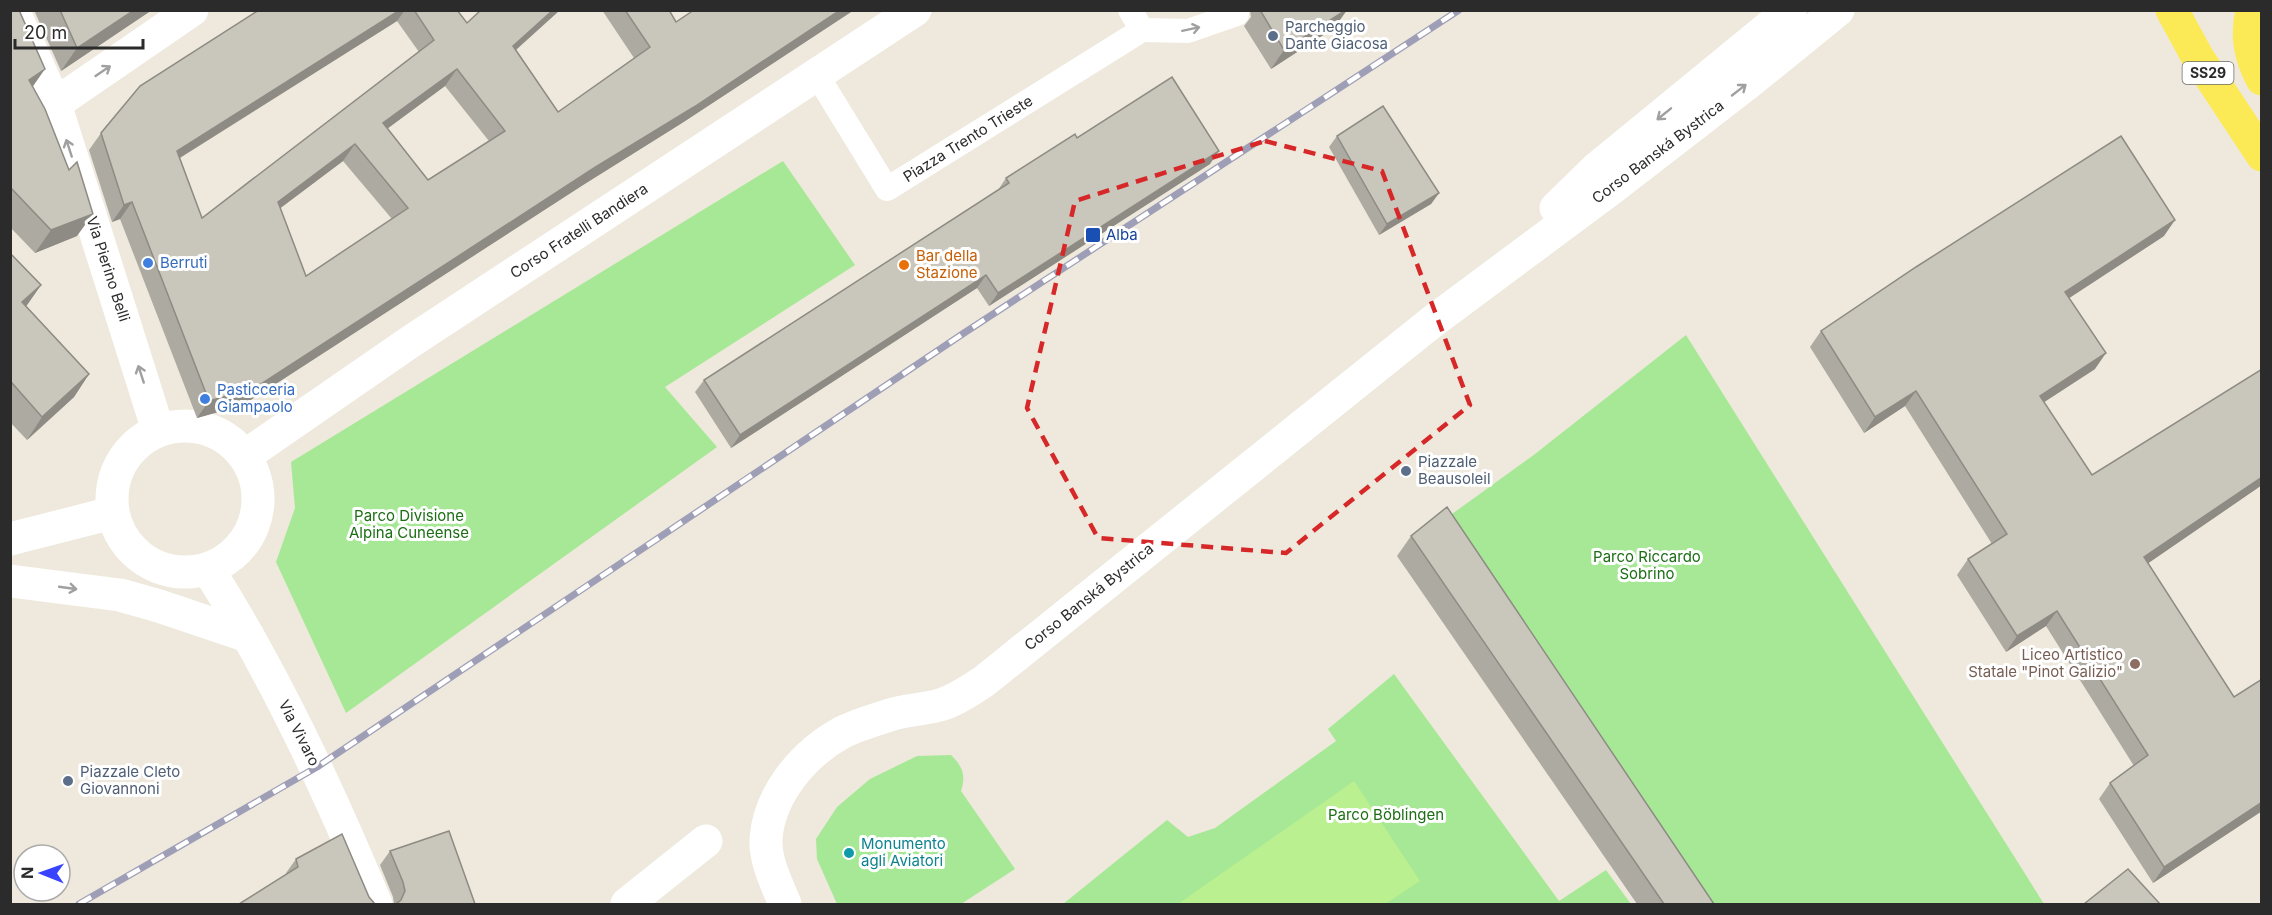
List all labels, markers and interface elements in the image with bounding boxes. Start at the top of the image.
scale bar [15,12,142,50]
place label: Parcheggio Dante Giacosa [1285,17,1388,53]
text: 20 m [24,22,67,43]
one-way arrow [1181,23,1200,34]
marker: Parcheggio Dante Giacosa [1266,29,1280,43]
road number: SS29 [2182,62,2234,84]
one-way arrow [95,65,111,77]
one-way arrow [1731,84,1747,97]
street label: Piazza Trento Trieste [899,91,1036,186]
street label: Corso Banská Bystrica [1588,96,1727,207]
one-way arrow [1656,107,1672,120]
one-way arrow [63,139,74,158]
street label: Corso Fratelli Bandiera [506,179,651,282]
street label: Via Pierino Belli [83,214,134,324]
place label: Alba [1106,225,1138,244]
marker: Alba [1084,226,1102,244]
place label: Bar della Stazione [916,246,978,282]
place label: Berruti [160,253,208,272]
marker: Berruti [141,256,155,270]
marker: Bar della Stazione [897,258,911,272]
one-way arrow [134,365,145,384]
place label: Pasticceria Giampaolo [217,380,295,416]
marker: Pasticceria Giampaolo [198,392,212,406]
place label: Piazzale Beausoleil [1418,452,1491,488]
marker: Piazzale Beausoleil [1399,464,1413,478]
park label: Parco Divisione Alpina Cuneense [349,506,469,542]
street label: Corso Banská Bystrica [1020,539,1157,654]
park label: Parco Riccardo Sobrino [1593,547,1701,583]
one-way arrow [58,583,78,594]
place label: Liceo Artistico Statale "Pinot Galizio" [1968,645,2123,681]
marker: Liceo Artistico Statale "Pinot Galizio" [2128,657,2142,671]
street label: Via Vivaro [275,696,324,769]
place label: Piazzale Cleto Giovannoni [80,762,180,798]
marker: Piazzale Cleto Giovannoni [61,774,75,788]
park label: Parco Böblingen [1328,805,1444,824]
place label: Monumento agli Aviatori [861,834,946,870]
north arrow [12,843,72,903]
marker: Monumento agli Aviatori [842,846,856,860]
text: N [17,866,37,879]

